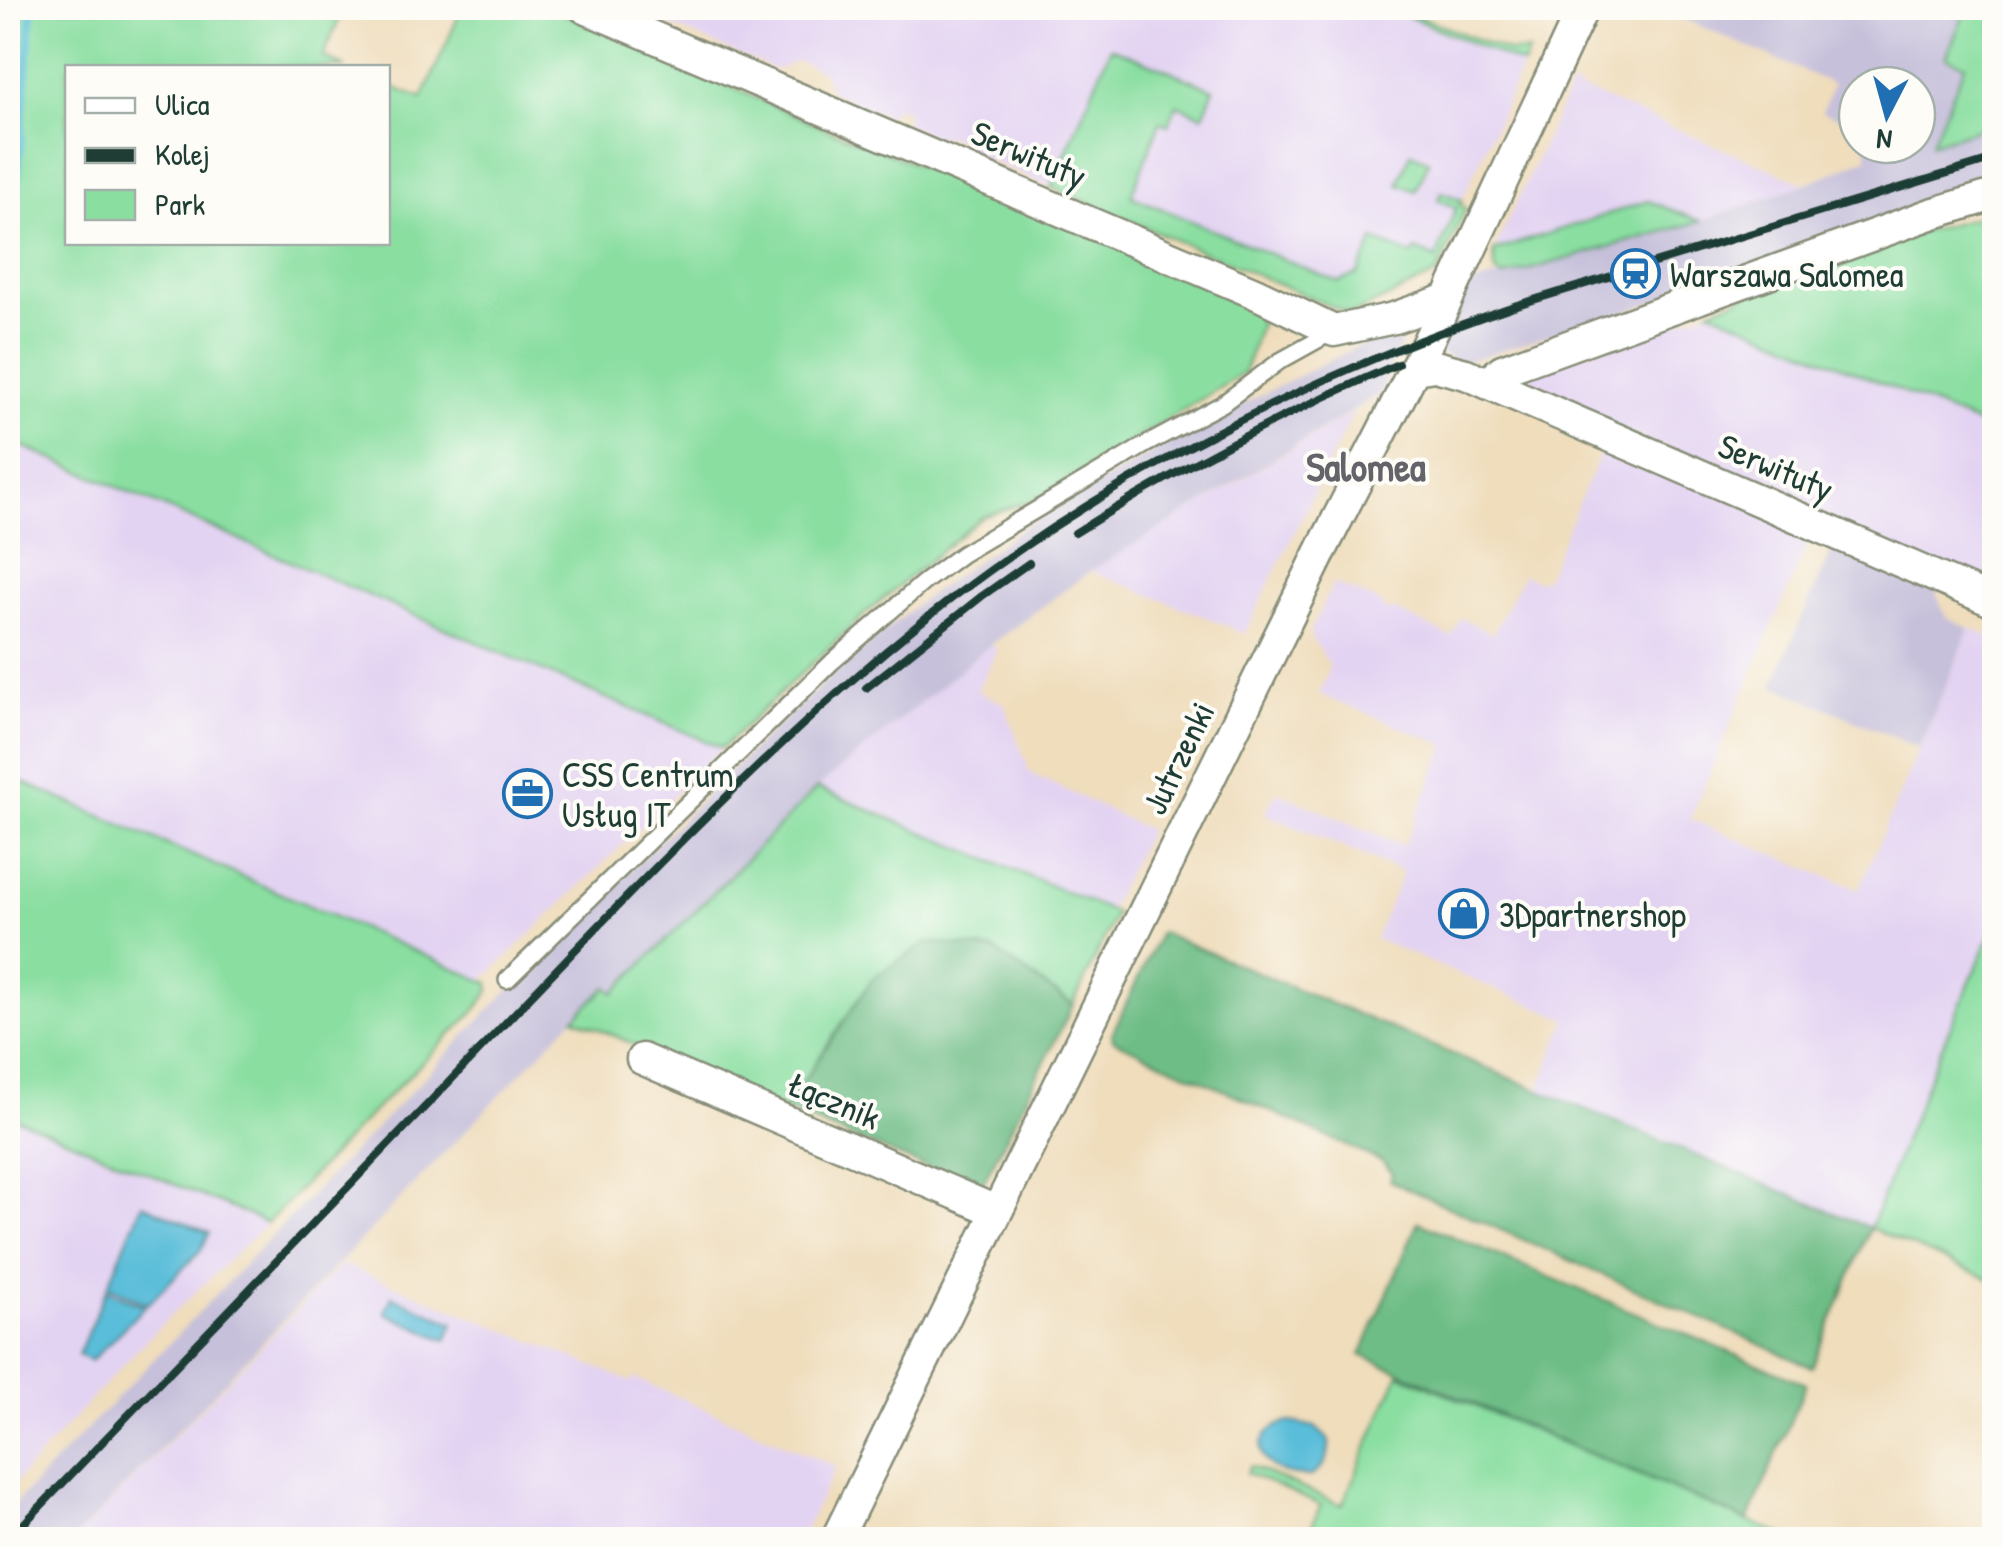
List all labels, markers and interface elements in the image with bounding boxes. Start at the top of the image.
legend [65,65,390,245]
north arrow [1837,65,1937,165]
text: Ulica [155,84,210,124]
street label: Serwituty [964,109,1094,199]
text: N [1875,120,1894,160]
text: Kolej [155,134,210,174]
text: Park [155,184,205,224]
station icon: Warszawa Salomea [1609,248,1661,300]
place label: Warszawa Salomea [1670,251,1904,298]
street label: Serwituty [1711,422,1841,512]
district label: Salomea [1306,439,1426,493]
street label: Jutrzenki [1131,694,1225,822]
place label: CSS Centrum Usług IT [562,751,734,838]
office icon: CSS Centrum Usług IT [501,768,553,820]
shop icon: 3Dpartnershop [1438,888,1490,940]
place label: 3Dpartnershop [1499,891,1686,938]
street label: Łącznik [781,1060,887,1140]

